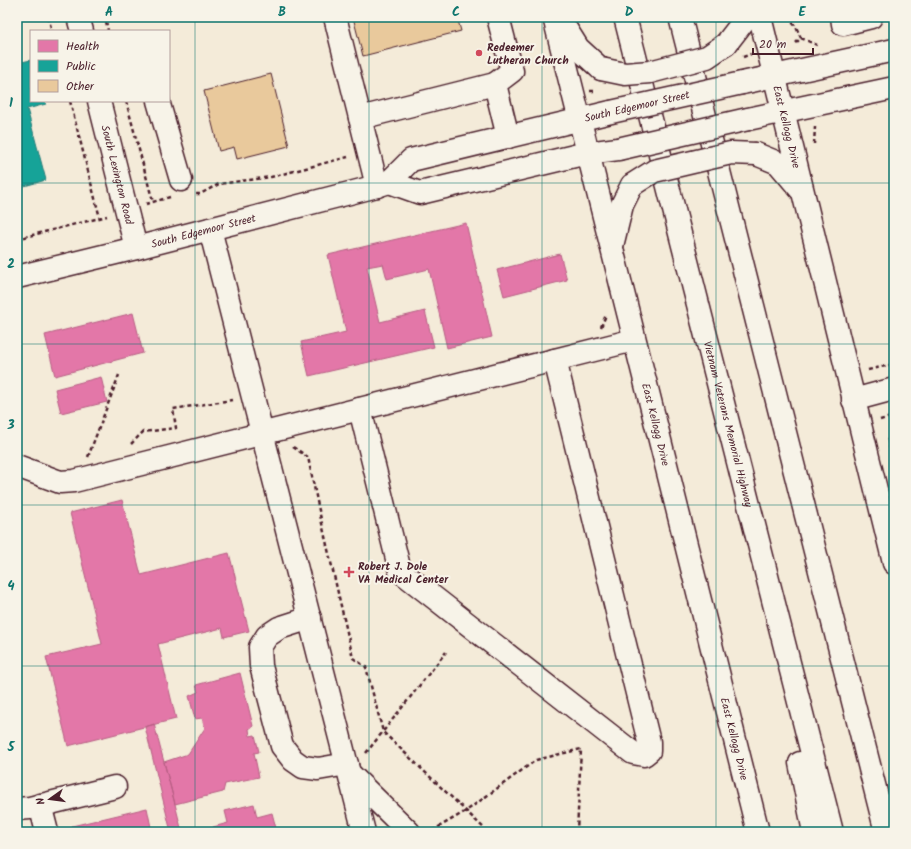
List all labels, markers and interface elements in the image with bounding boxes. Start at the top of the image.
text: A [105,2,113,23]
text: B [278,2,286,23]
text: C [452,2,460,23]
text: D [625,2,634,23]
text: E [798,2,806,23]
legend [30,30,170,102]
scale bar [753,30,813,56]
text: 20 m [759,35,787,54]
text: Health [66,37,99,56]
place label: Redeemer Lutheran Church [487,39,569,70]
marker: Redeemer Lutheran Church [474,48,484,58]
text: Public [66,57,96,76]
text: Other [66,77,95,96]
street label: East Kellogg Drive [767,84,805,170]
street label: South Edgemoor Street [583,86,692,128]
text: 1 [9,93,13,114]
street label: South Lexington Road [95,123,138,227]
street label: South Edgemoor Street [149,209,259,254]
text: 2 [7,254,15,275]
street label: Vietnam Veterans Memorial Highway [698,339,757,510]
street label: East Kellogg Drive [636,381,674,468]
text: 3 [6,415,15,436]
place label: Robert J. Dole VA Medical Center [358,558,449,589]
marker: Robert J. Dole VA Medical Center [343,566,355,578]
text: 4 [7,576,15,597]
street label: East Kellogg Drive [715,696,753,782]
text: 5 [7,737,16,758]
north arrow [30,779,70,819]
text: N [32,796,51,807]

